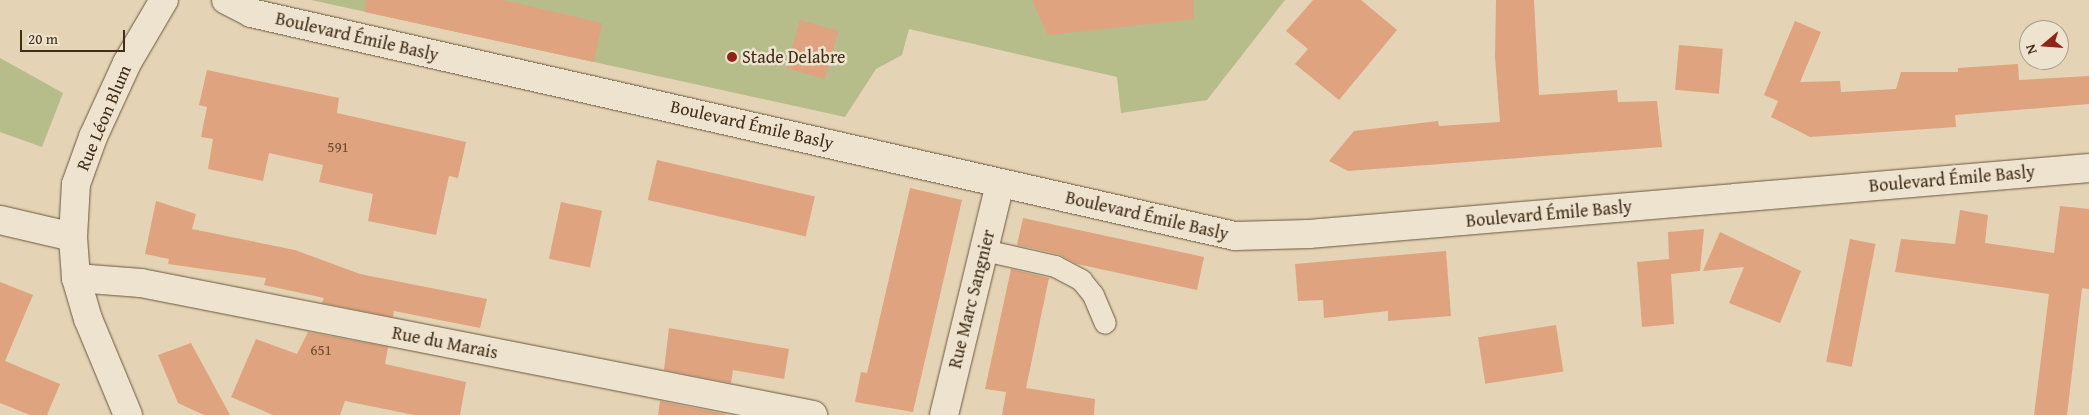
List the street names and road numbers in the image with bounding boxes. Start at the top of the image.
street label: Boulevard Émile Basly [273,8,441,66]
street label: Rue Léon Blum [72,62,136,174]
street label: Boulevard Émile Basly [668,96,836,154]
street label: Boulevard Émile Basly [1868,161,2036,197]
street label: Boulevard Émile Basly [1063,187,1231,245]
street label: Boulevard Émile Basly [1465,196,1633,232]
street label: Rue Marc Sangnier [944,227,1000,371]
street label: Rue du Marais [390,322,500,364]

